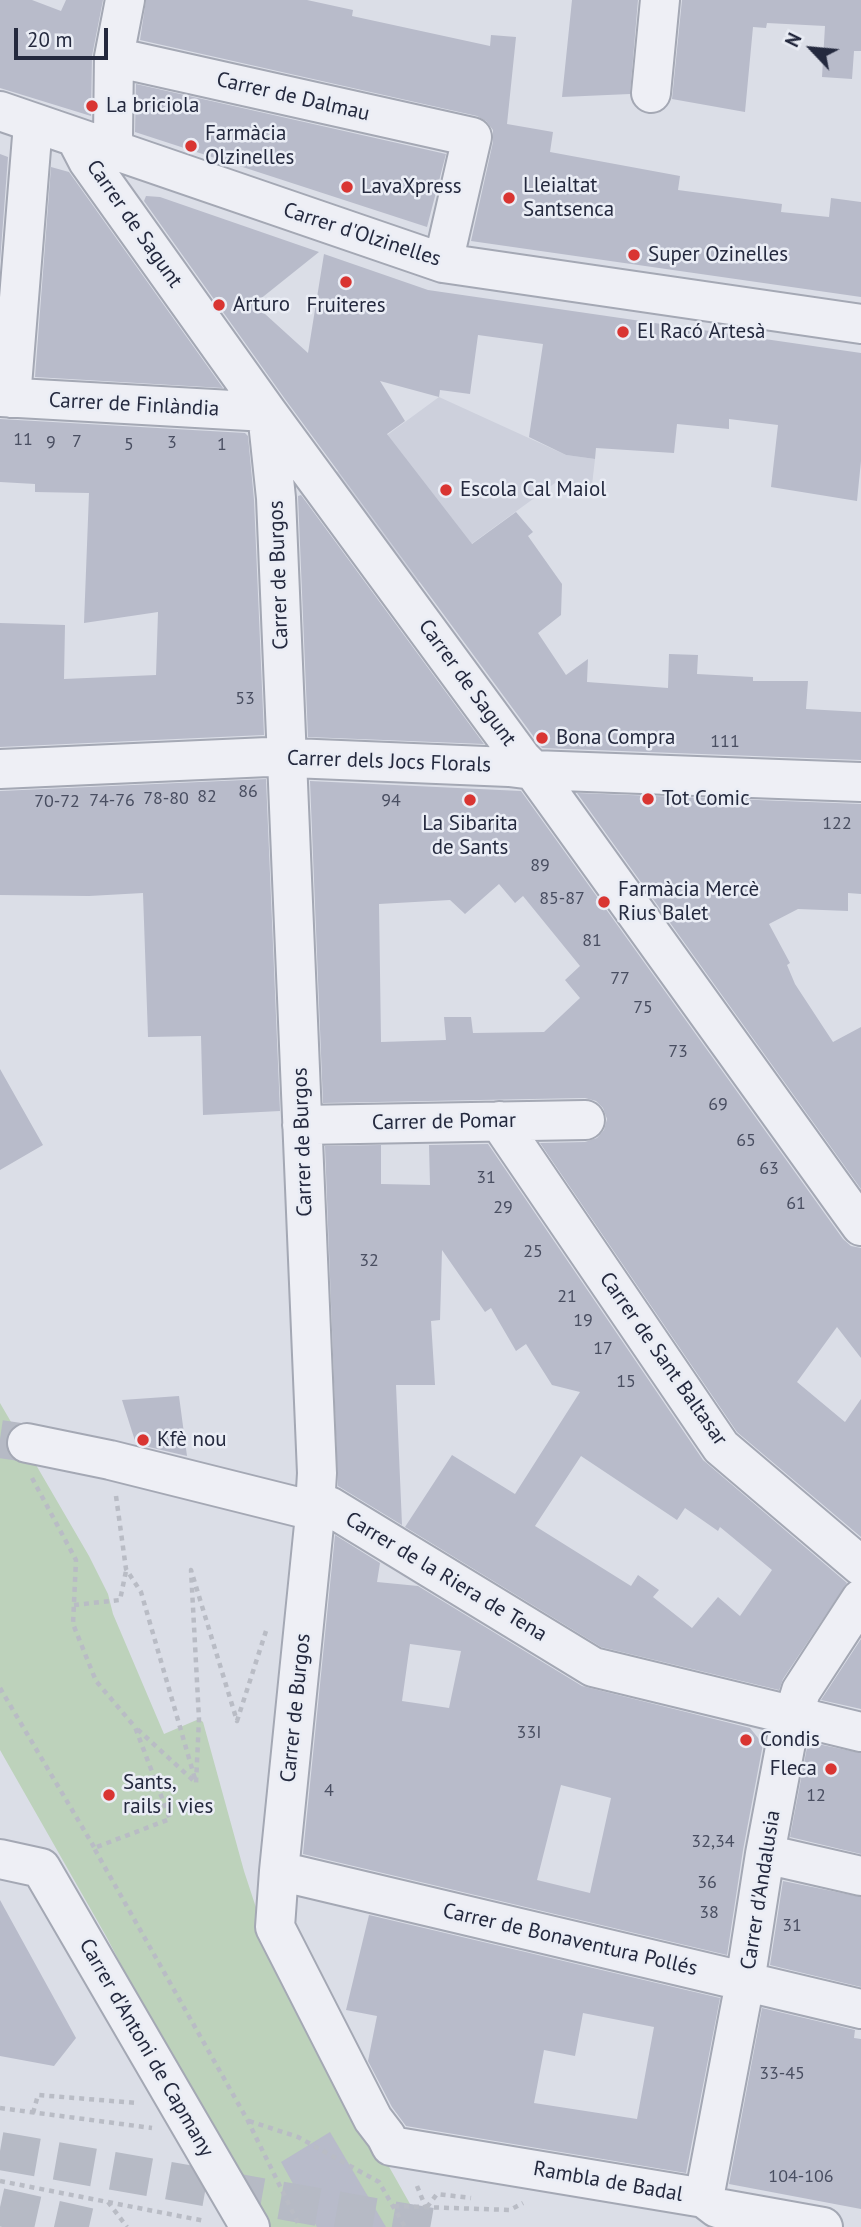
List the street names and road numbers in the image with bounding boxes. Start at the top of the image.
street label: Carrer de Dalmau [214,67,372,127]
street label: Carrer de Sagunt [81,155,187,293]
street label: Carrer d'Olzinelles [280,198,444,272]
street label: Carrer de Finlàndia [48,388,220,422]
street label: Carrer de Burgos [264,500,294,650]
street label: Carrer de Sagunt [413,615,521,751]
street label: Carrer dels Jocs Florals [286,746,492,778]
street label: Carrer de Burgos [288,1067,318,1217]
street label: Carrer de Pomar [372,1108,516,1136]
street label: Carrer de Sant Baltasar [594,1267,732,1451]
street label: Carrer de la Riera de Tena [341,1507,551,1647]
street label: Carrer de Burgos [276,1632,316,1784]
street label: Carrer d'Andalusia [736,1809,786,1971]
street label: Carrer de Bonaventura Pollés [440,1898,700,1982]
street label: Carrer d'Antoni de Capmany [73,1935,219,2161]
street label: Rambla de Badal [531,2156,685,2208]

